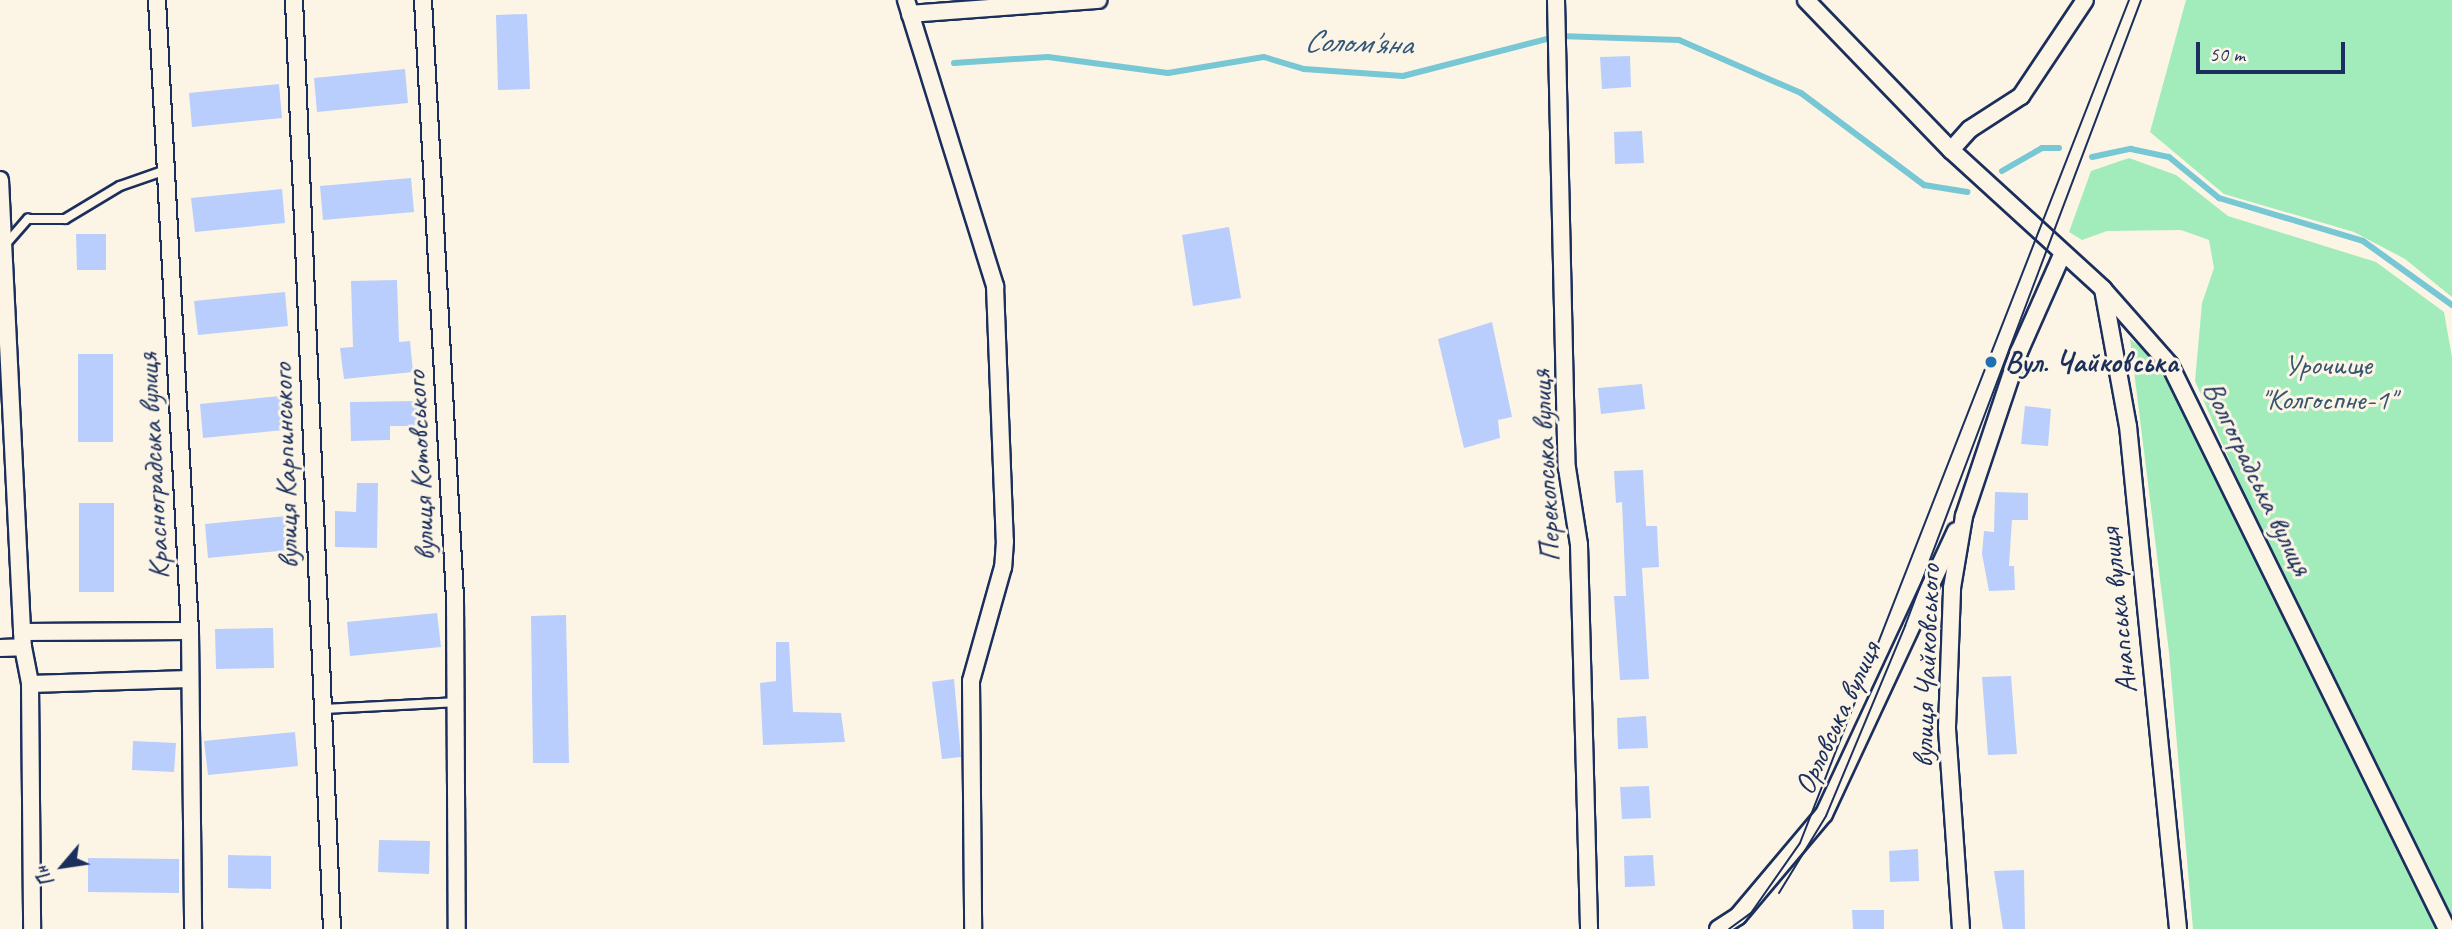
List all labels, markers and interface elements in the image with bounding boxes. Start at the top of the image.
water label: Солом'яна [1303,22,1413,64]
scale bar [2200,28,2349,72]
text: 50 m [2209,41,2245,67]
place label: Вул. Чайковська [2005,344,2178,380]
park label: Урочище "Колгоспне-1" [2260,346,2396,416]
street label: Красноградська вулиця [129,351,177,581]
marker: Вул. Чайковська [1983,354,1999,370]
street label: вулиця Карпинського [263,363,307,569]
street label: Перекопська вулиця [1522,368,1568,564]
street label: вулиця Котовського [397,370,443,562]
street label: Волгоградська вулиця [2195,375,2321,581]
street label: Анапська вулиця [2091,526,2145,696]
street label: вулиця Чайковського [1904,564,1948,768]
street label: Орловська вулиця [1785,635,1889,801]
north arrow [28,831,98,901]
text: Пн [29,862,60,891]

